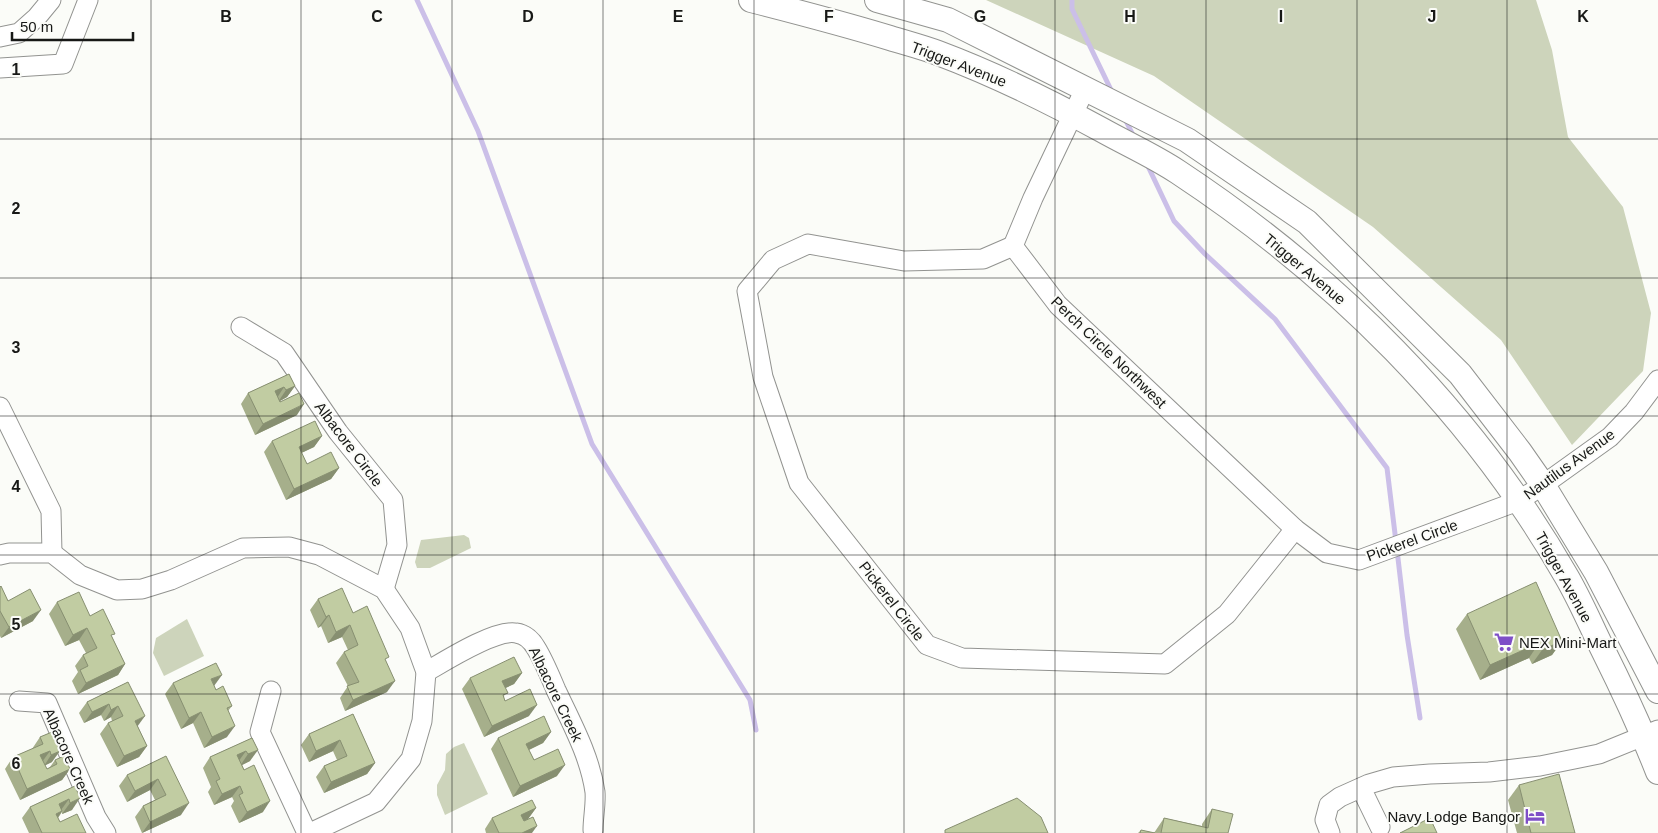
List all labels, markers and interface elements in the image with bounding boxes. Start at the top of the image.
text: B [220,8,232,25]
text: C [371,8,383,25]
text: D [522,8,534,25]
text: E [673,8,684,25]
text: F [824,8,834,25]
text: G [974,8,986,25]
text: H [1124,8,1136,25]
text: I [1279,8,1283,25]
text: J [1428,8,1436,25]
text: K [1577,8,1589,25]
scale bar [12,10,134,42]
text: 50 m [20,18,53,35]
street label: Trigger Avenue [909,38,1009,90]
text: 1 [12,61,21,78]
text: 2 [12,200,21,217]
street label: Trigger Avenue [1261,230,1349,308]
street label: Perch Circle Northwest [1048,293,1171,412]
text: 3 [12,339,21,356]
street label: Albacore Circle [312,398,386,490]
street label: Nautilus Avenue [1520,425,1618,503]
text: 4 [12,478,21,495]
street label: Pickerel Circle [1364,516,1460,564]
street label: Trigger Avenue [1532,529,1596,625]
street label: Pickerel Circle [856,558,928,644]
text: 5 [12,616,21,633]
supermarket icon: NEX Mini-Mart [1493,631,1515,653]
place label: NEX Mini-Mart [1519,634,1617,651]
street label: Albacore Creek [526,644,587,745]
street label: Albacore Creek [40,705,98,807]
text: 6 [12,755,21,772]
hotel icon: Navy Lodge Bangor [1524,805,1546,827]
place label: Navy Lodge Bangor [1387,808,1520,825]

